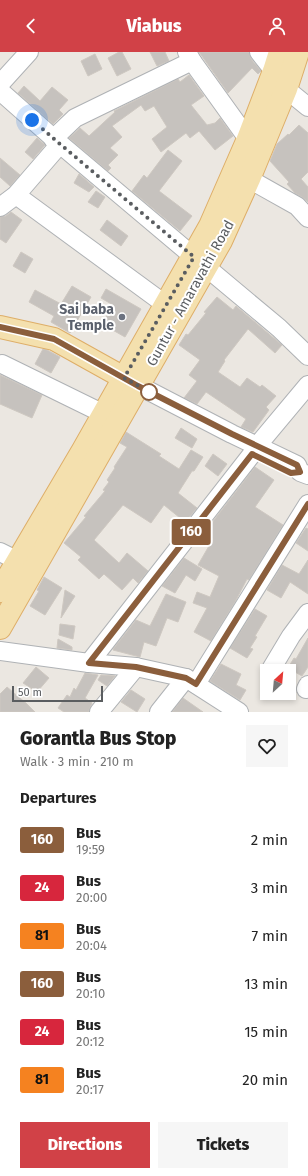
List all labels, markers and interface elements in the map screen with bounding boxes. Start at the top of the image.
icon: back [20,15,42,37]
text: Viabus [126,15,182,37]
icon: person [266,15,288,37]
your location [22,110,42,130]
street label: Guntur - Amaravathi Road [143,217,238,369]
place label: Sai baba Temple [59,301,114,334]
marker: Sai baba Temple [117,312,127,322]
unlabelled marker [140,383,158,401]
line badge: 160 [168,519,214,545]
text: 160 [180,523,202,540]
north arrow [260,664,296,700]
map controls [260,664,296,700]
scale bar [12,684,103,703]
text: 50 m [18,686,42,699]
button: heart [246,725,288,767]
text: Gorantla Bus Stop [20,727,176,750]
text: Walk · 3 min · 210 m [20,754,134,769]
text: Departures [20,789,97,807]
text: Bus [76,824,101,842]
text: 160 [31,831,53,848]
text: 2 min [251,831,288,849]
text: 19:59 [76,842,105,857]
text: Bus [76,872,101,890]
text: 24 [35,879,49,896]
text: 3 min [251,879,288,897]
text: 20:00 [76,890,107,905]
text: Bus [76,920,101,938]
text: 81 [35,927,49,944]
text: 7 min [251,927,288,945]
text: 20:04 [76,938,107,953]
text: Bus [76,968,101,986]
text: 160 [31,975,53,992]
text: 13 min [244,975,288,993]
text: 20:10 [76,986,105,1001]
text: Bus [76,1016,101,1034]
text: 24 [35,1023,49,1040]
text: 15 min [244,1023,288,1041]
text: 20:12 [76,1034,104,1049]
text: Bus [76,1064,101,1082]
text: 81 [35,1071,49,1088]
text: 20 min [242,1071,288,1089]
text: 20:17 [76,1082,104,1097]
button: Directions [20,1122,150,1168]
button: Tickets [158,1122,288,1168]

